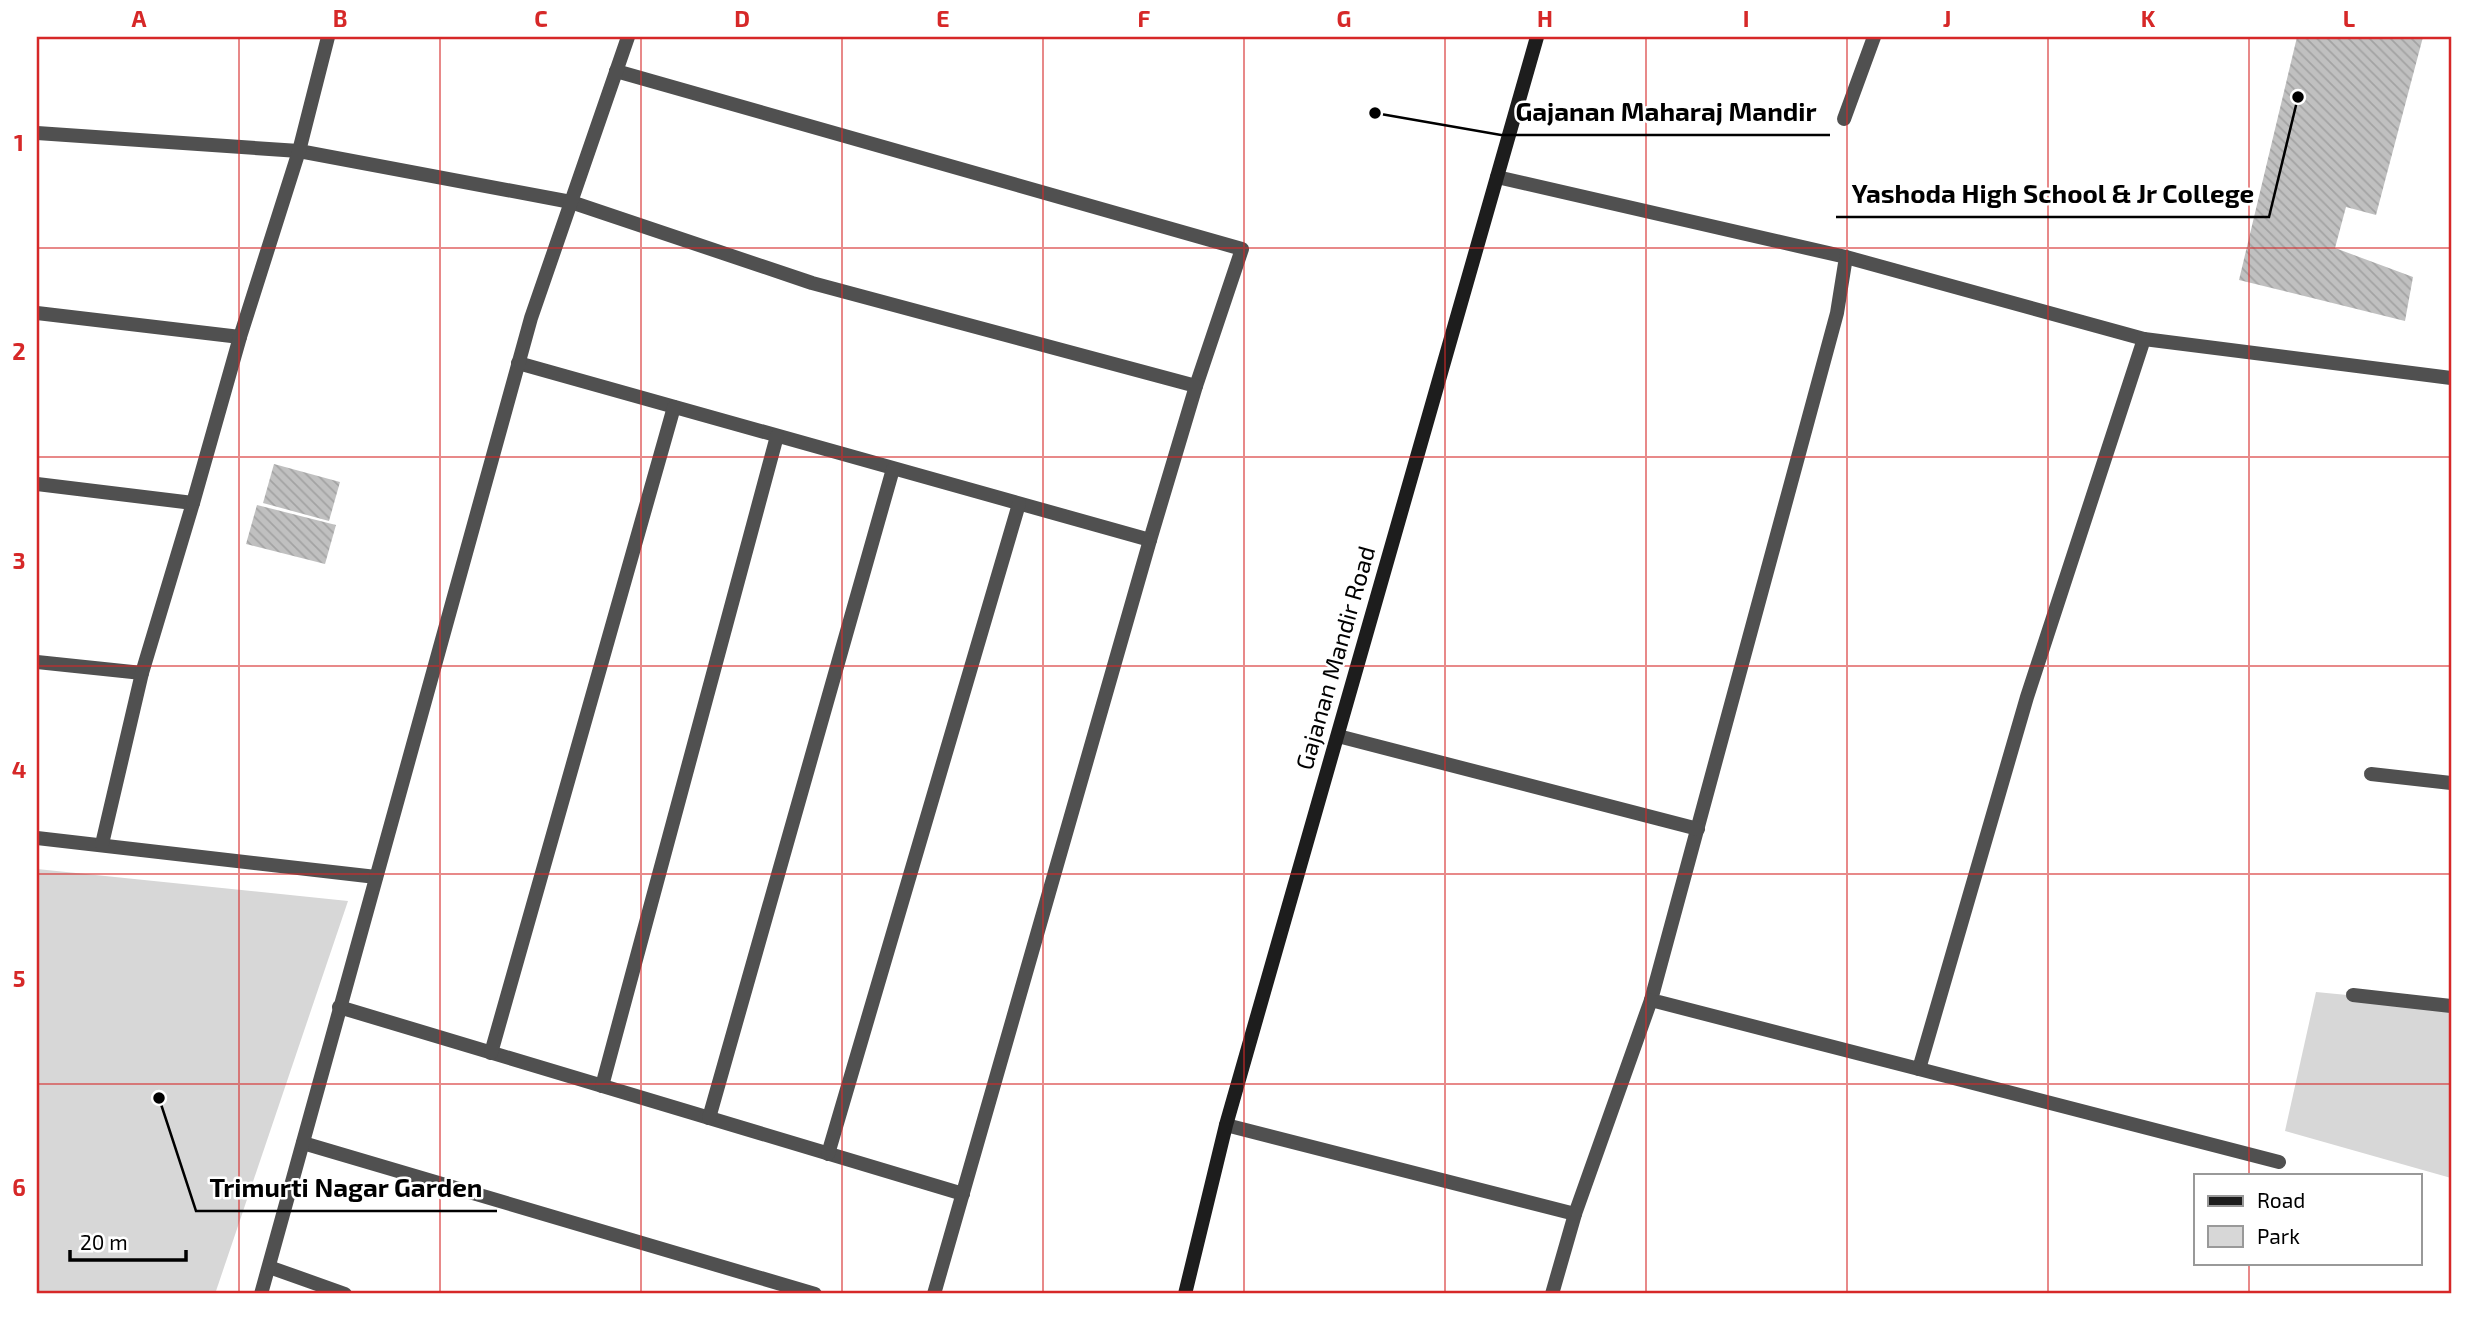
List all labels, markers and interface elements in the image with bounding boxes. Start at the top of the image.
text: A [131,4,147,32]
text: B [333,4,347,32]
text: C [534,4,548,32]
text: D [734,4,750,32]
text: E [936,4,950,32]
text: F [1138,4,1151,32]
text: G [1337,4,1351,32]
text: H [1537,4,1553,32]
text: I [1743,4,1749,32]
text: J [1943,4,1951,32]
text: K [2141,4,2156,32]
text: L [2343,4,2355,32]
callout: Gajanan Maharaj Mandir [1501,88,1830,135]
text: Gajanan Maharaj Mandir [1515,95,1817,126]
text: 1 [14,128,24,156]
callout: Yashoda High School & Jr College [1836,170,2269,217]
text: Yashoda High School & Jr College [1852,177,2254,208]
text: 2 [12,337,26,365]
street label: Gajanan Mandir Road [1289,542,1380,773]
text: 3 [12,546,26,574]
text: 4 [12,755,26,783]
text: 5 [13,964,25,992]
callout: Trimurti Nagar Garden [196,1164,497,1211]
text: Trimurti Nagar Garden [210,1171,482,1202]
text: 6 [12,1173,26,1201]
legend [2194,1174,2422,1264]
text: Road [2257,1187,2305,1212]
scale bar [70,1219,186,1263]
text: Park [2257,1223,2300,1248]
text: 20 m [80,1229,128,1254]

